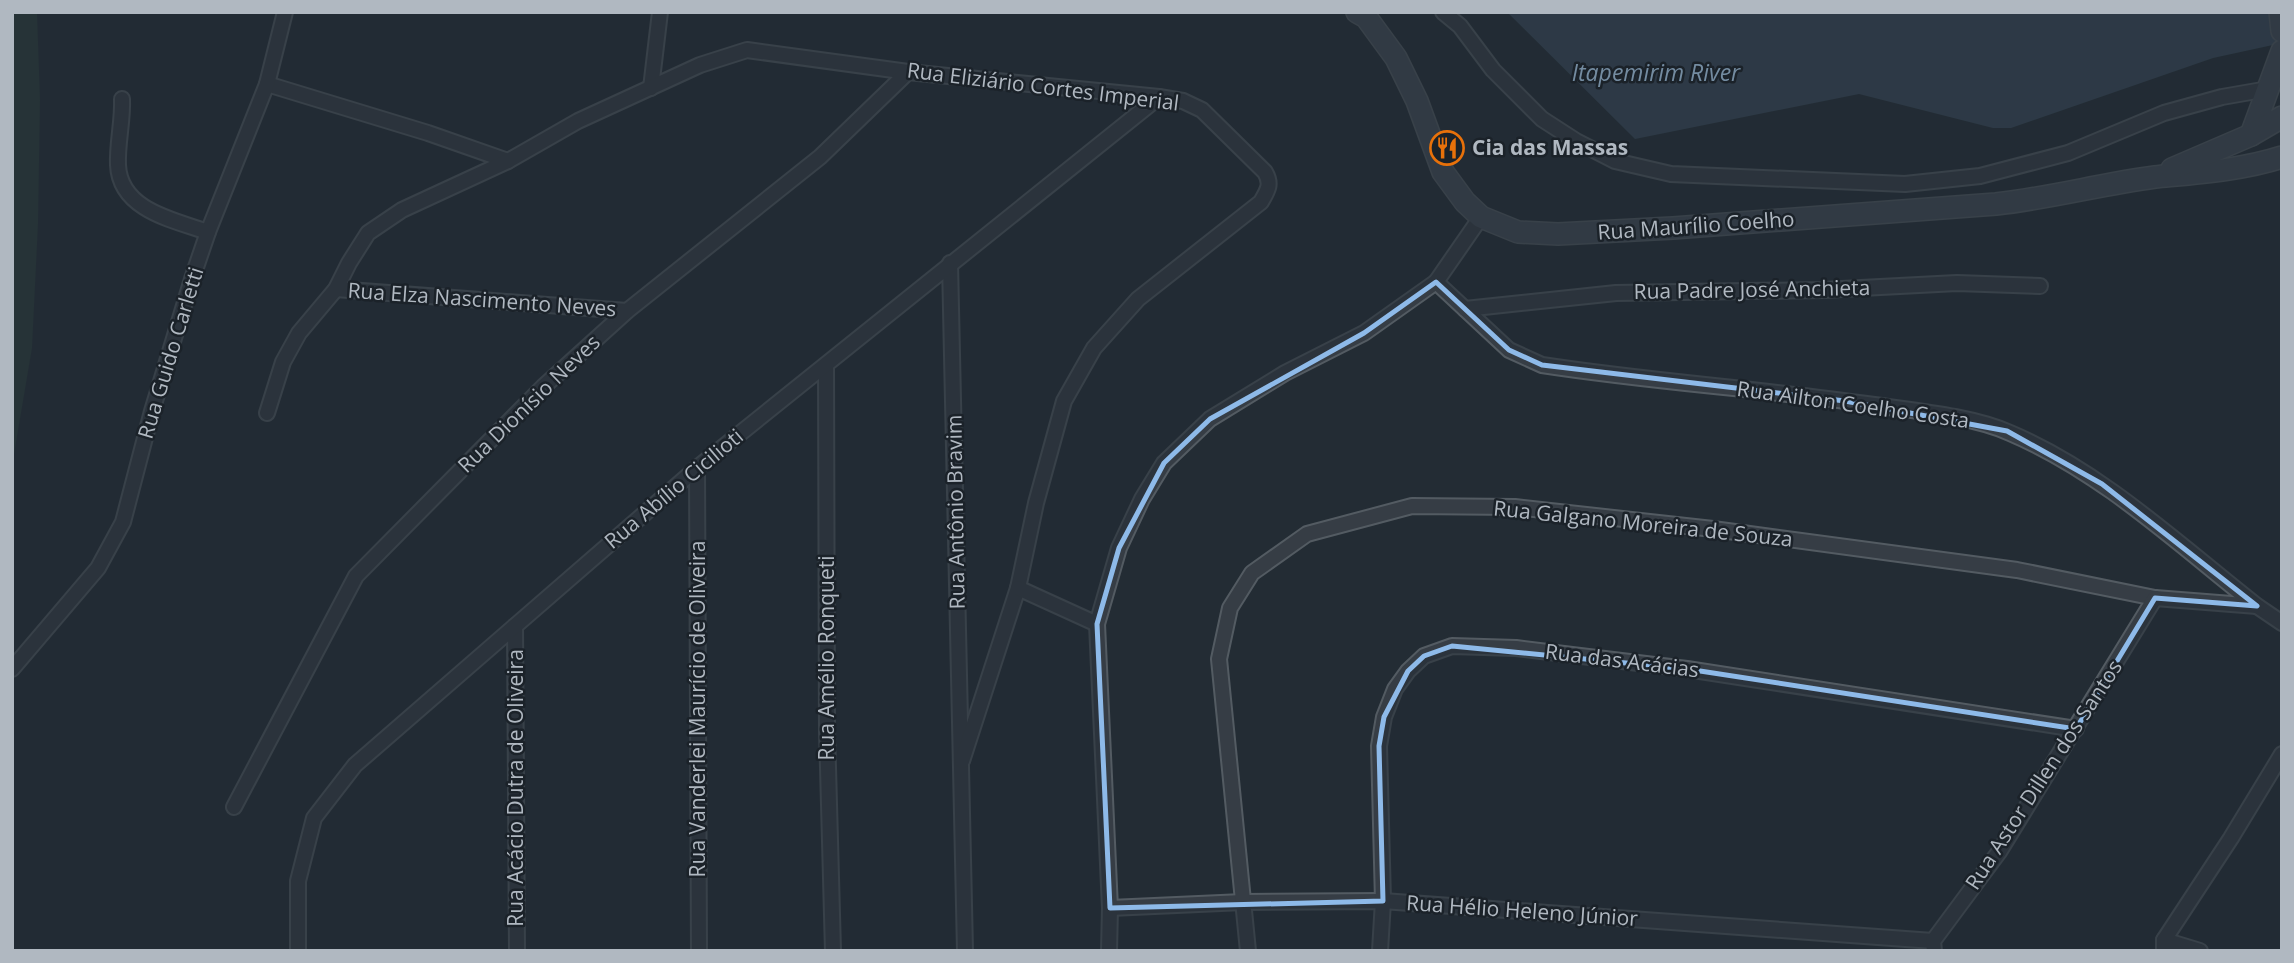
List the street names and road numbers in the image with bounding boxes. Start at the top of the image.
street label: Rua Eliziário Cortes Imperial [905,55,1181,117]
street label: Rua Maurílio Coelho [1596,204,1795,246]
street label: Rua Guido Carletti [131,263,209,442]
street label: Rua Padre José Anchieta [1633,273,1871,305]
street label: Rua Elza Nascimento Neves [347,276,617,322]
street label: Rua Dionísio Neves [451,328,606,479]
street label: Rua Ailton Coelho Costa [1735,374,1971,434]
street label: Rua Antônio Bravim [939,415,971,610]
street label: Rua Abílio Cicilioti [598,422,749,555]
street label: Rua Galgano Moreira de Souza [1492,493,1794,553]
street label: Rua Vanderlei Maurício de Oliveira [683,541,711,877]
street label: Rua Amélio Ronqueti [812,556,840,760]
street label: Rua das Acácias [1543,637,1701,683]
street label: Rua Acácio Dutra de Oliveira [501,649,529,927]
street label: Rua Astor Dillen dos Santos [1958,654,2128,895]
street label: Rua Hélio Heleno Júnior [1405,888,1639,932]

